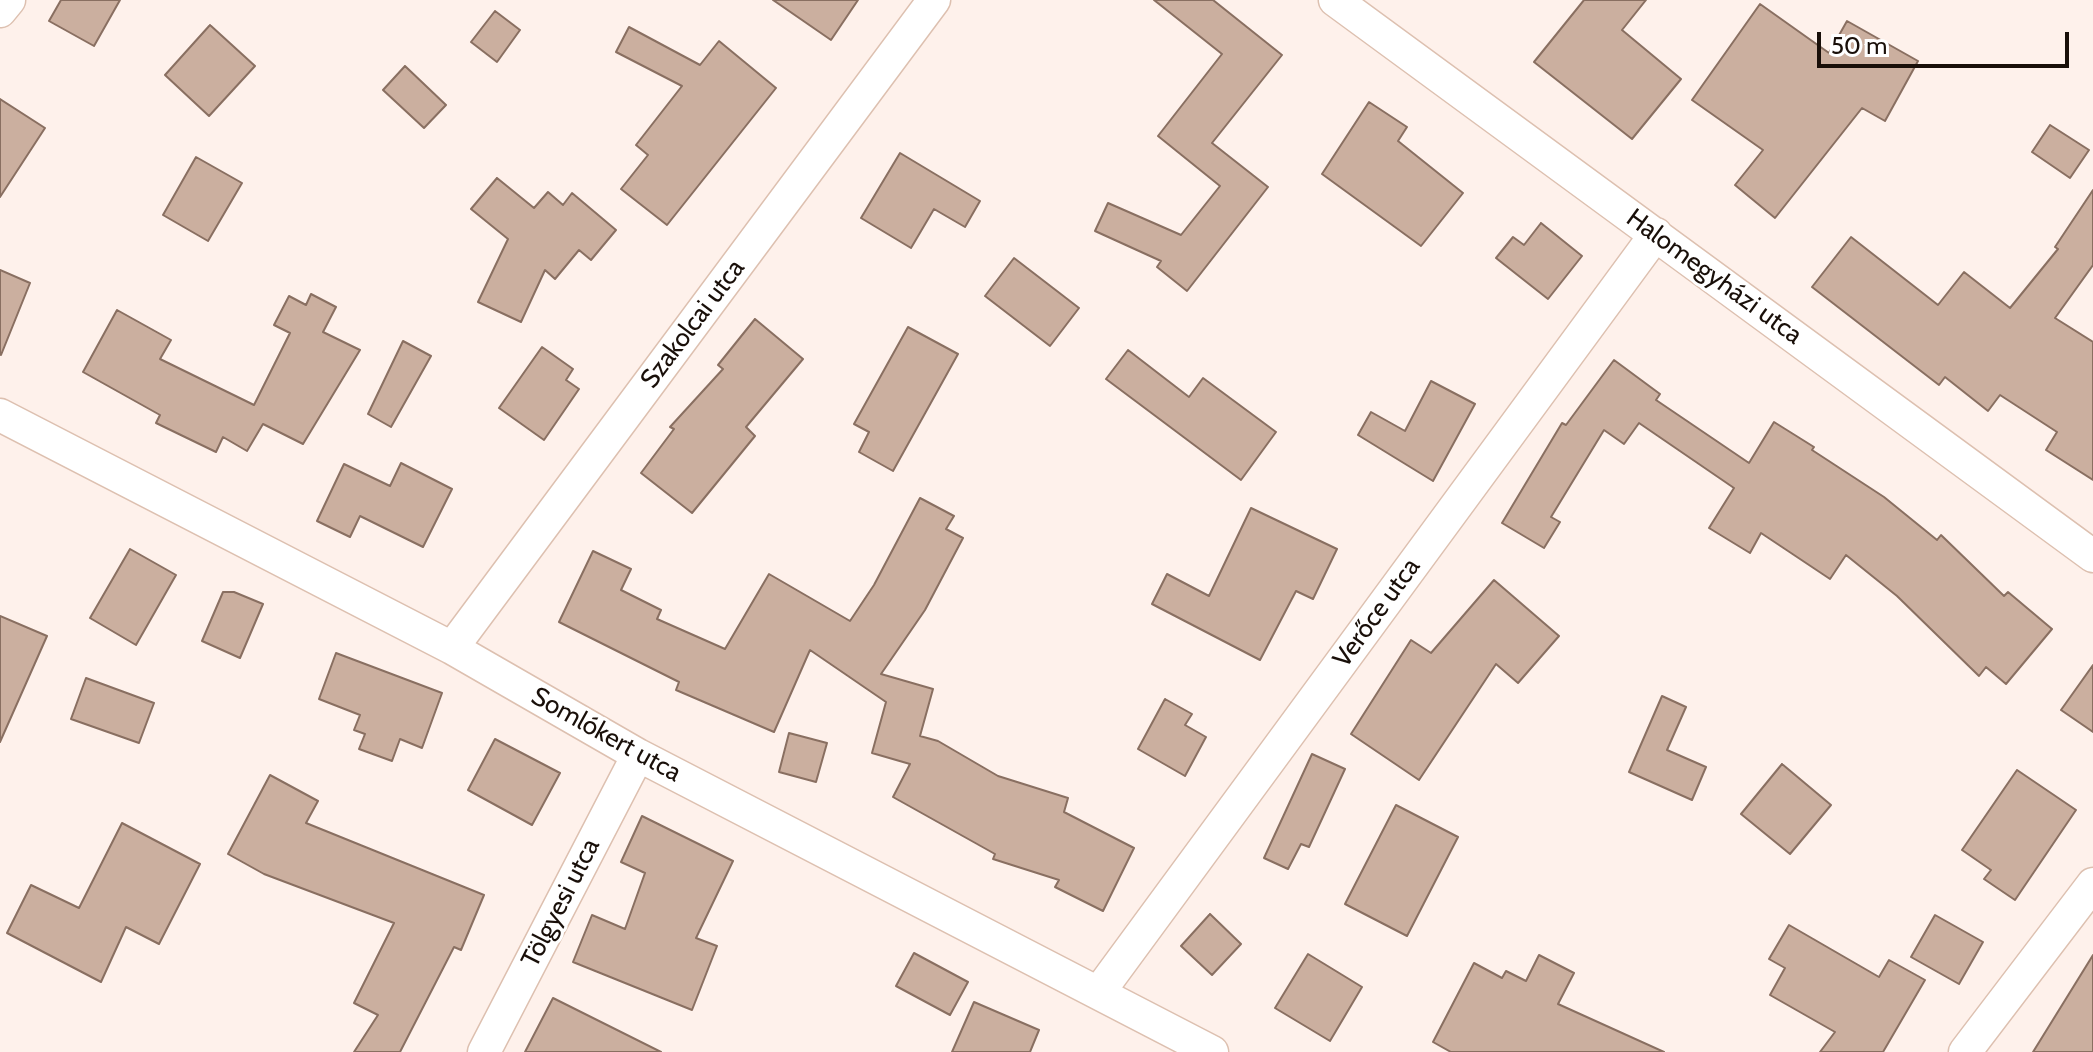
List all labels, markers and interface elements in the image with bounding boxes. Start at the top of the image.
scale bar [1821,16,2073,66]
text: 50 m [1831,31,1887,60]
street label: Halomegyházi utca [1620,203,1808,351]
street label: Szakolcai utca [634,253,752,395]
street label: Verőce utca [1327,552,1427,674]
street label: Somlókert utca [526,681,686,789]
street label: Tölgyesi utca [515,834,607,972]

